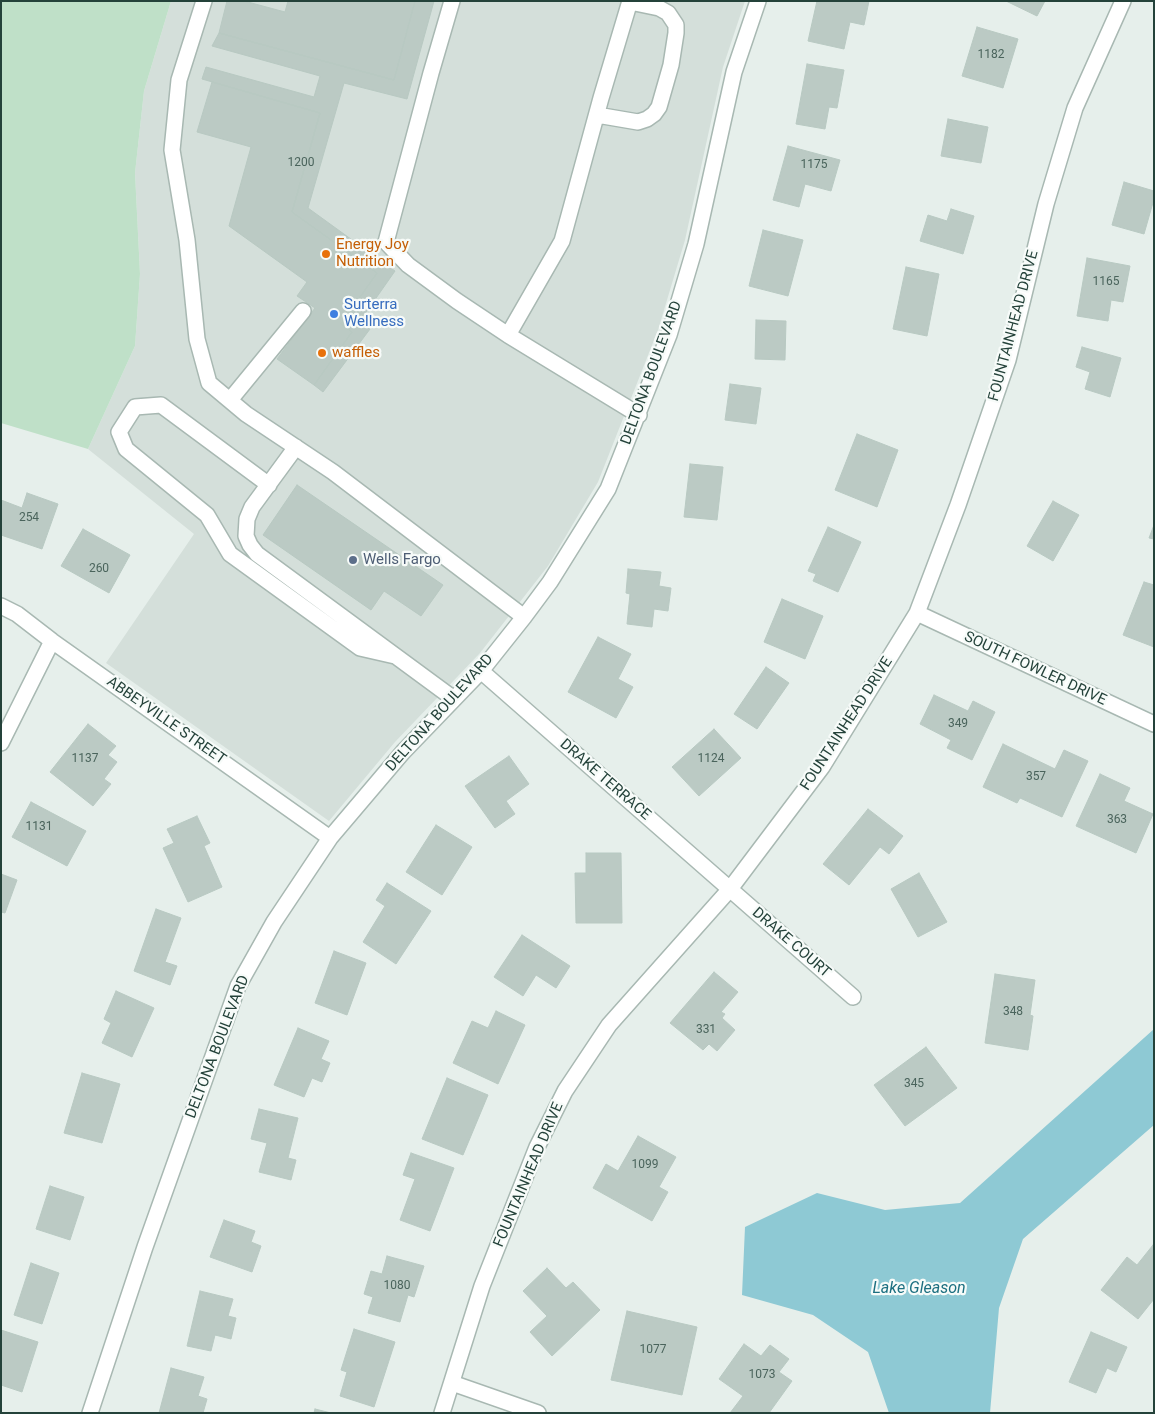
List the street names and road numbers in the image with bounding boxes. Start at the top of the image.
street label: FOUNTAINHEAD DRIVE [985,249,1043,403]
street label: DELTONA BOULEVARD [618,299,686,447]
street label: SOUTH FOWLER DRIVE [961,628,1109,710]
street label: DELTONA BOULEVARD [383,651,497,775]
street label: FOUNTAINHEAD DRIVE [797,654,897,794]
street label: ABBEYVILLE STREET [103,673,229,769]
street label: DRAKE TERRACE [556,736,654,824]
street label: DRAKE COURT [748,904,834,982]
street label: DELTONA BOULEVARD [182,973,254,1121]
street label: FOUNTAINHEAD DRIVE [490,1100,568,1250]

